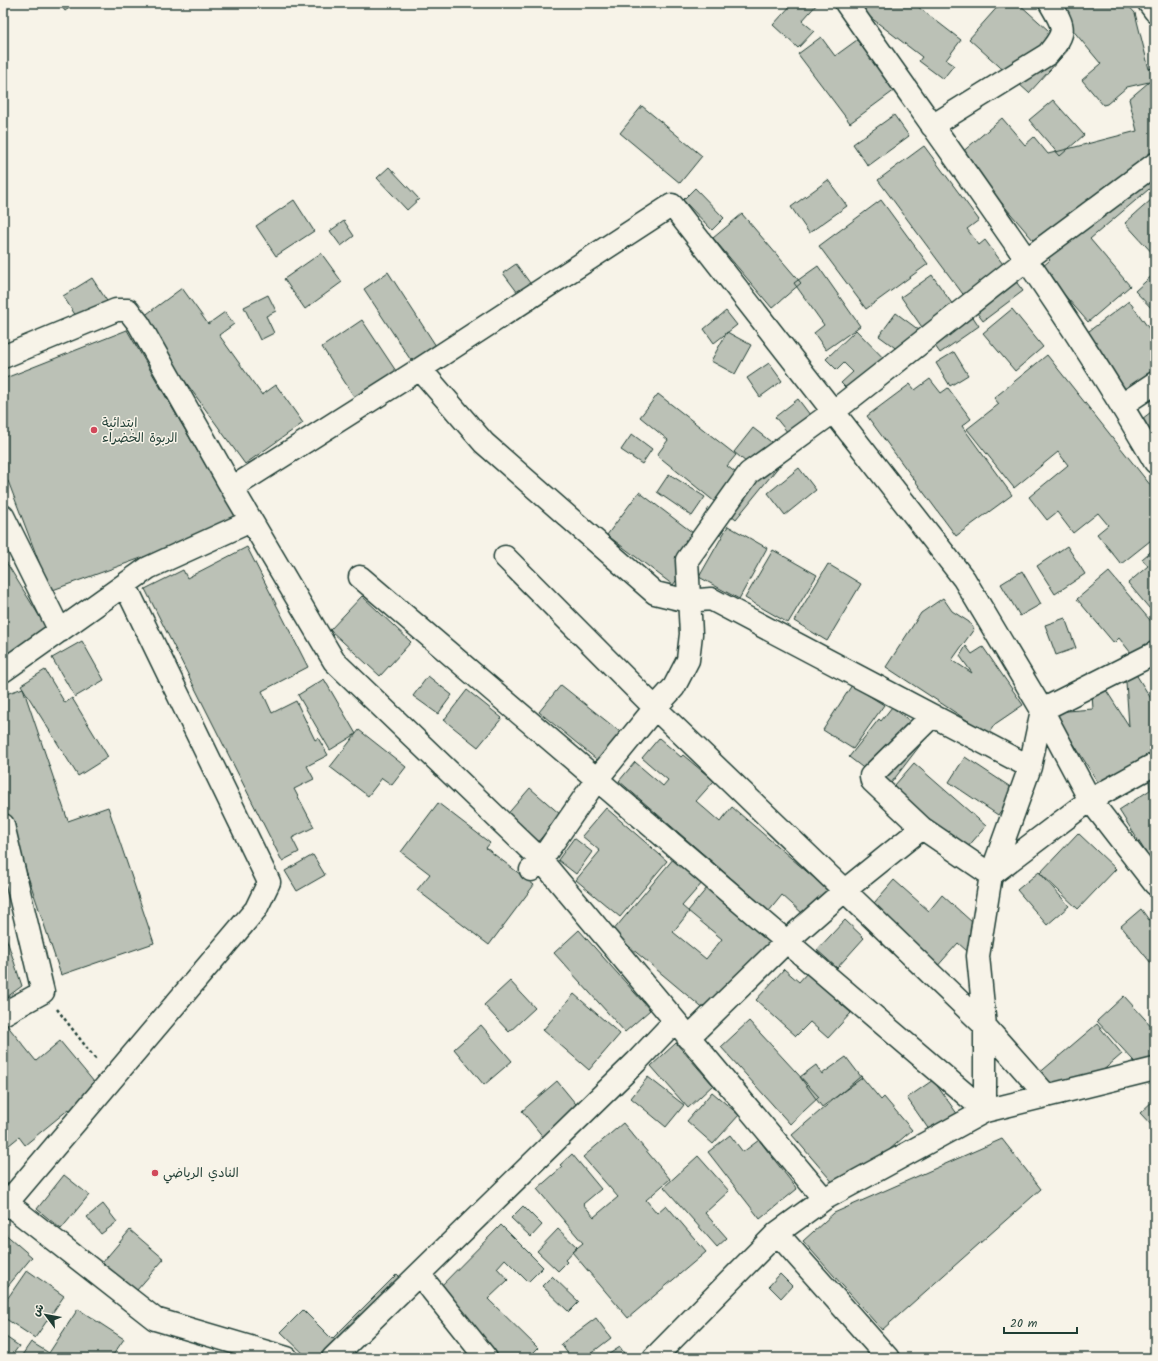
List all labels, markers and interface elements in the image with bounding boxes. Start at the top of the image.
place label: ابتدائية الربوة الخضراء [102,413,177,449]
marker: ابتدائية الربوة الخضراء [89,425,99,435]
place label: النادي الرياضي [163,1163,239,1184]
marker: النادي الرياضي [150,1168,160,1178]
north arrow [26,1295,66,1335]
text: ش [28,1300,49,1320]
scale bar [1004,1309,1077,1335]
text: 20 m [1010,1314,1038,1333]

